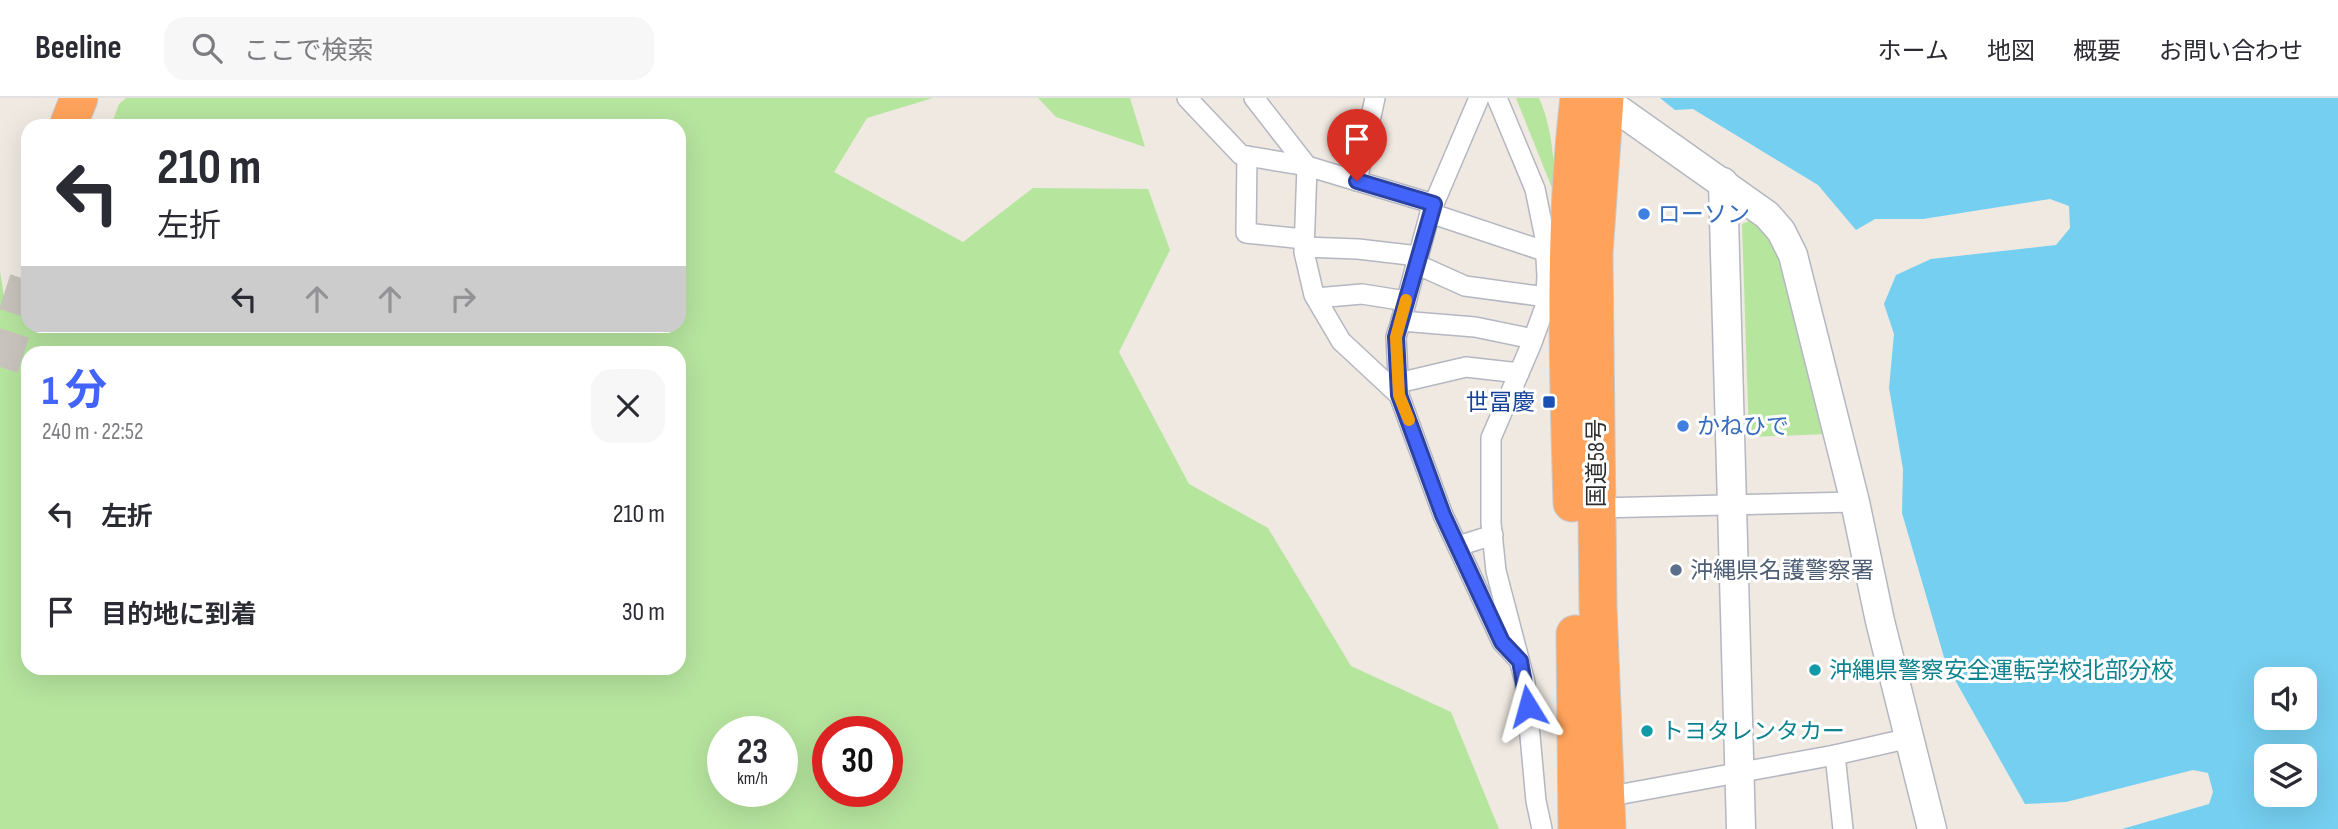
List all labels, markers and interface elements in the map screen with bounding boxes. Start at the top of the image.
search box [164,17,654,80]
text: Beeline [35,28,122,68]
icon: search [188,29,226,67]
text: ここで検索 [244,36,374,67]
text: ホーム [1878,37,1949,66]
text: 地図 [1987,37,2035,66]
text: 概要 [2073,37,2121,66]
text: お問い合わせ [2159,37,2303,66]
pin [1327,109,1387,181]
icon: arrive [1338,120,1376,158]
text: 210 m [157,139,261,198]
icon: left [42,147,133,238]
place label: ローソン [1658,201,1750,229]
marker: ローソン [1636,206,1652,222]
text: 左折 [157,207,221,246]
icon: left [225,280,263,318]
icon: ahead [298,280,336,318]
icon: ahead [371,280,409,318]
icon: right [444,280,482,318]
text: 1 分 [42,366,107,417]
button: close [591,369,665,443]
place label: 世冨慶 [1466,389,1535,417]
marker: 世冨慶 [1541,394,1557,410]
place label: かねひで [1697,413,1789,441]
text: 240 m · 22:52 [42,418,144,446]
marker: かねひで [1675,418,1691,434]
street label: 国道58号 [1583,419,1611,507]
icon: left [42,495,80,533]
text: 210 m [613,499,665,530]
text: 左折 [101,502,153,533]
place label: 沖縄県名護警察署 [1690,557,1874,585]
marker: 沖縄県名護警察署 [1668,562,1684,578]
icon: arrive [42,593,80,631]
text: 30 m [622,597,665,628]
text: 目的地に到着 [101,600,257,631]
place label: 沖縄県警察安全運転学校北部分校 [1829,657,2174,685]
marker: 沖縄県警察安全運転学校北部分校 [1807,662,1823,678]
map controls [2254,667,2317,807]
button: sound [2254,667,2317,730]
position arrow [1491,669,1565,743]
speed limit sign: 30 [812,716,903,807]
place label: トヨタレンタカー [1661,718,1845,746]
marker: トヨタレンタカー [1639,723,1655,739]
text: 23 [737,731,768,774]
button: layers [2254,744,2317,807]
text: km/h [737,768,768,789]

